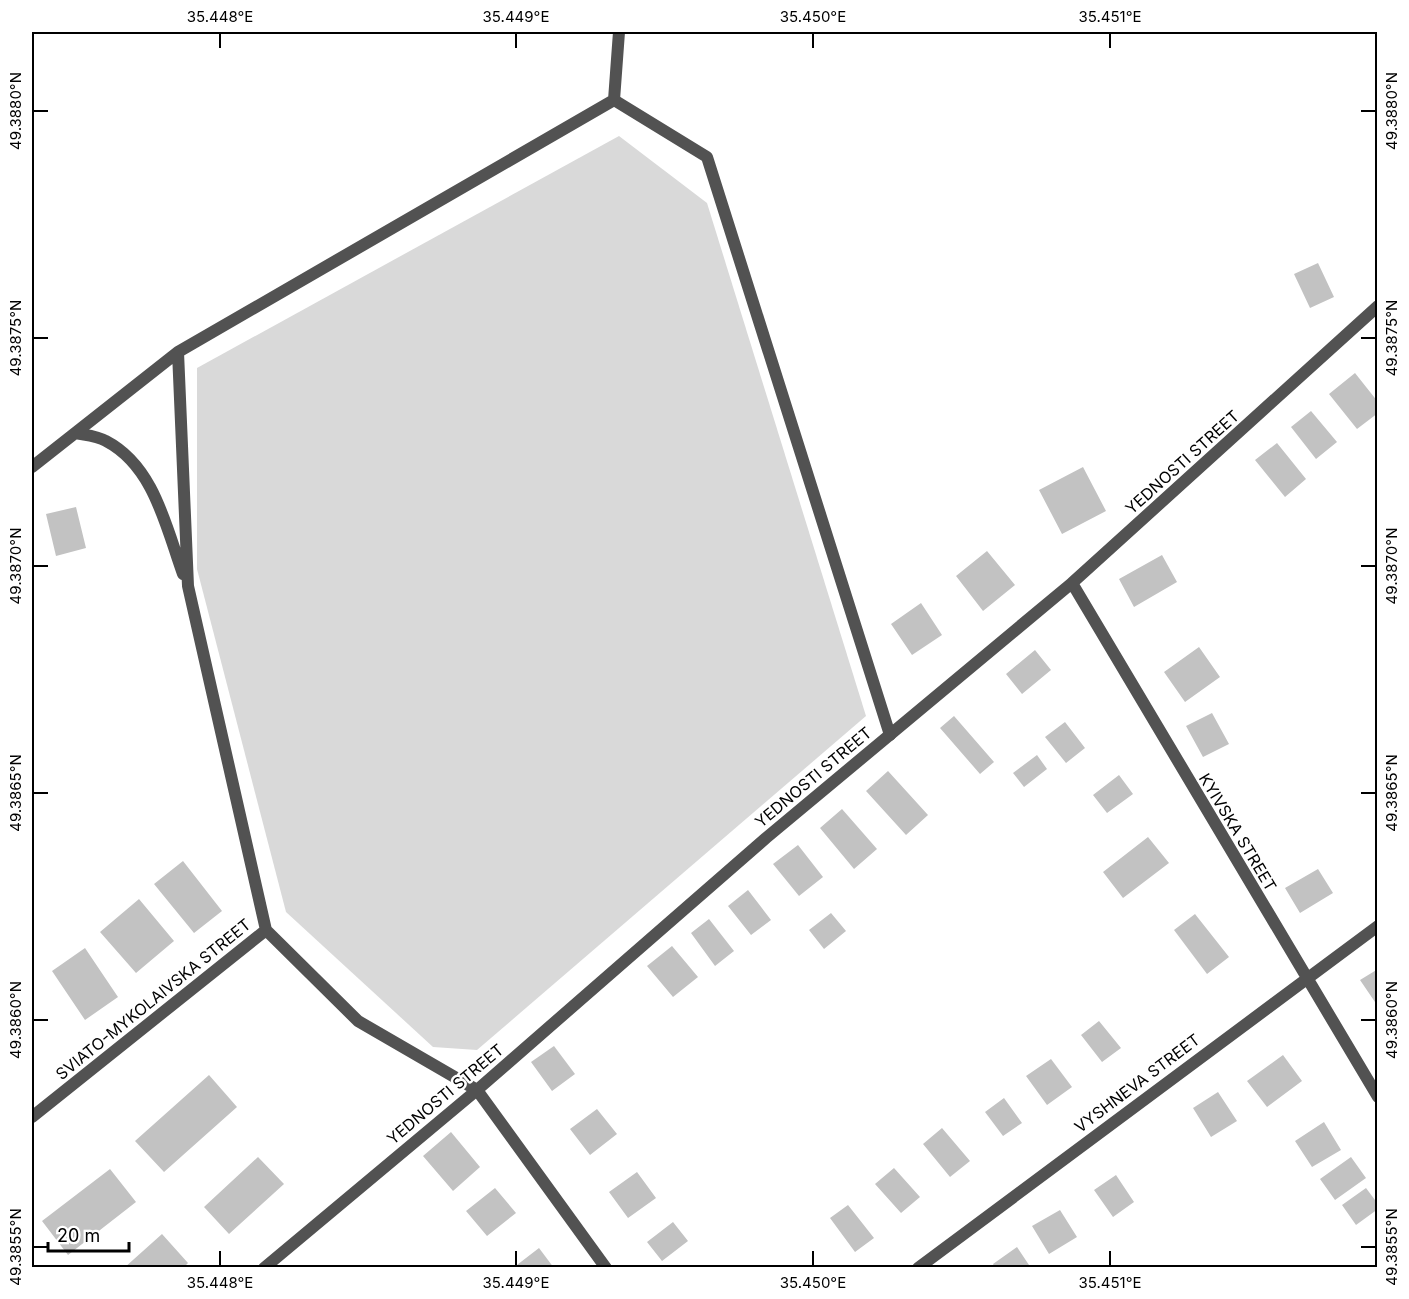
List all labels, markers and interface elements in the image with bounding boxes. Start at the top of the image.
text: 35.448°E [187,7,253,26]
text: 35.449°E [483,7,549,26]
text: 35.450°E [780,7,846,26]
text: 35.451°E [1078,7,1142,26]
text: 49.3880°N [6,72,25,150]
text: 49.3880°N [1382,72,1401,150]
text: 49.3875°N [6,300,25,376]
text: 49.3875°N [1382,300,1401,376]
street label: YEDNOSTI STREET [1121,406,1243,518]
text: 49.3870°N [6,528,25,604]
text: 49.3870°N [1382,528,1401,604]
street label: YEDNOSTI STREET [751,722,875,832]
text: 49.3865°N [6,754,25,832]
text: 49.3865°N [1382,754,1401,832]
street label: KYIVSKA STREET [1195,769,1281,895]
street label: SVIATO-MYKOLAIVSKA STREET [52,914,254,1084]
text: 49.3860°N [6,981,25,1059]
text: 49.3860°N [1382,981,1401,1059]
street label: VYSHNEVA STREET [1070,1029,1204,1137]
street label: YEDNOSTI STREET [383,1039,507,1149]
text: 49.3855°N [6,1208,25,1286]
text: 49.3855°N [1382,1208,1401,1286]
scale bar [48,1215,129,1253]
text: 20 m [57,1225,100,1246]
text: 35.448°E [187,1273,253,1292]
text: 35.449°E [483,1273,549,1292]
text: 35.450°E [780,1273,846,1292]
text: 35.451°E [1078,1273,1142,1292]

